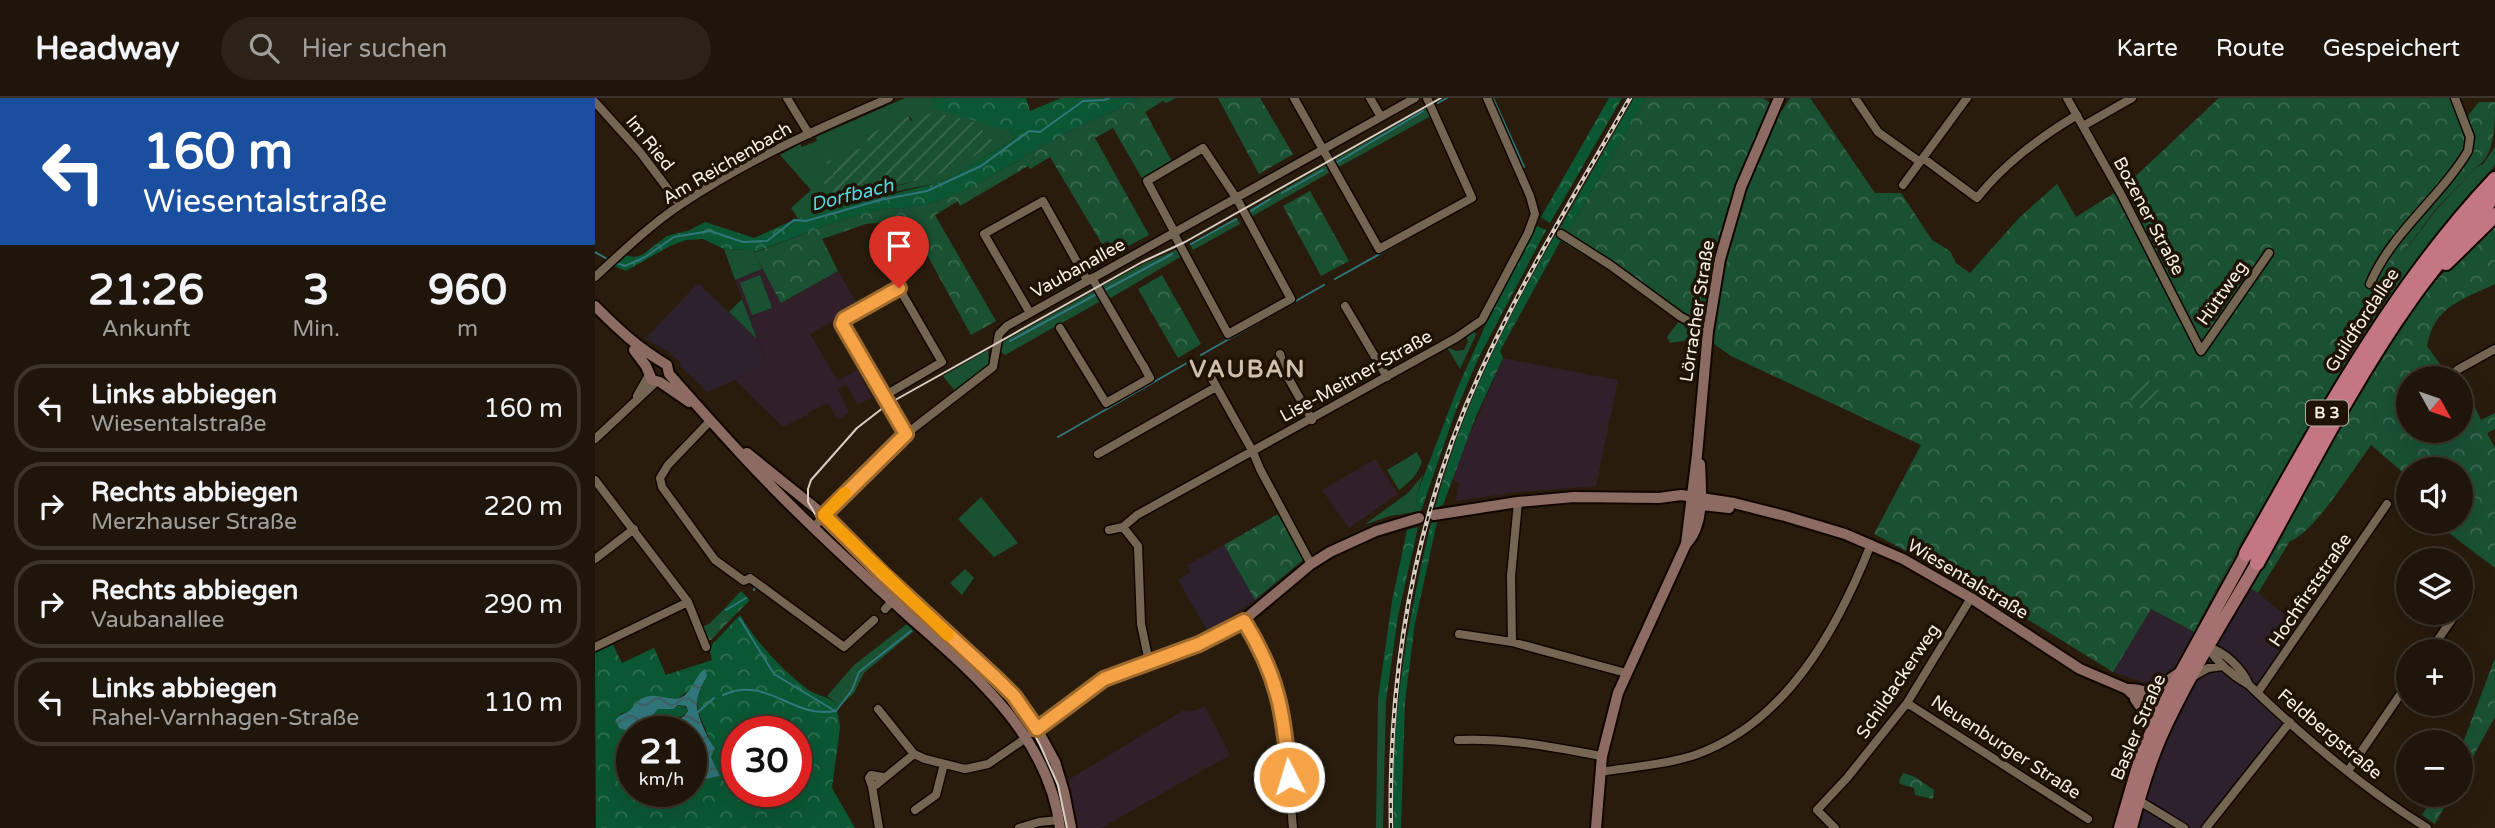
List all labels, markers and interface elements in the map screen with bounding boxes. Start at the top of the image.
search box [221,17,711,80]
text: Headway [35,29,179,68]
icon: search [245,29,283,67]
text: Hier suchen [301,33,447,64]
text: Karte [2116,34,2178,63]
text: Route [2216,34,2285,63]
text: Gespeichert [2323,34,2460,63]
street label: Im Ried [621,111,679,175]
street label: Am Reichenbach [658,117,796,209]
text: 160 m [143,123,293,182]
icon: left [28,126,119,217]
street label: Bozener Straße [2109,153,2189,279]
water label: Dorfbach [808,174,896,216]
text: Wiesentalstraße [143,183,387,221]
pin [869,216,929,288]
icon: arrive [880,227,918,265]
street label: Vaubanallee [1027,233,1129,303]
street label: Lörracher Straße [1675,239,1719,383]
street label: Hüttweg [2192,257,2252,329]
street label: Guildfordallee [2320,264,2404,376]
text: 21:26 [88,265,204,316]
text: 3 [303,265,329,316]
text: 960 [428,265,507,316]
text: Ankunft [102,315,190,343]
text: Min. [292,315,340,343]
text: m [457,315,478,343]
street label: Lise-Meitner-Straße [1276,325,1436,427]
district label: VAUBAN [1189,355,1307,384]
north arrow [2396,366,2473,443]
map controls [2396,366,2473,807]
text: Links abbiegen [91,379,277,410]
icon: left [32,389,70,427]
text: 160 m [483,393,563,424]
road number: B 3 [2306,400,2348,426]
text: Wiesentalstraße [91,410,266,438]
button: sound [2396,457,2473,534]
text: Rechts abbiegen [91,477,298,508]
icon: right [32,487,70,525]
text: 220 m [483,491,563,522]
text: Merzhauser Straße [91,508,297,536]
street label: Hochfirststraße [2264,529,2356,651]
street label: Wiesentalstraße [1903,534,2033,624]
button: layers [2396,548,2473,625]
text: Rechts abbiegen [91,575,298,606]
icon: right [32,585,70,623]
text: 290 m [483,589,563,620]
text: Vaubanallee [91,606,224,634]
street label: Schildackerweg [1851,619,1945,743]
button: + [2396,639,2473,716]
street label: Basler Straße [2106,671,2170,783]
text: Links abbiegen [91,673,277,704]
icon: left [32,683,70,721]
street label: Feldbergstraße [2273,684,2387,784]
text: 110 m [483,687,563,718]
street label: Neuenburger Straße [1927,690,2085,804]
text: Rahel-Varnhagen-Straße [91,704,359,732]
speed limit sign: 30 [721,716,812,807]
button: − [2396,730,2473,807]
text: 21 [640,731,683,773]
position arrow [1252,740,1326,814]
text: km/h [639,768,684,790]

